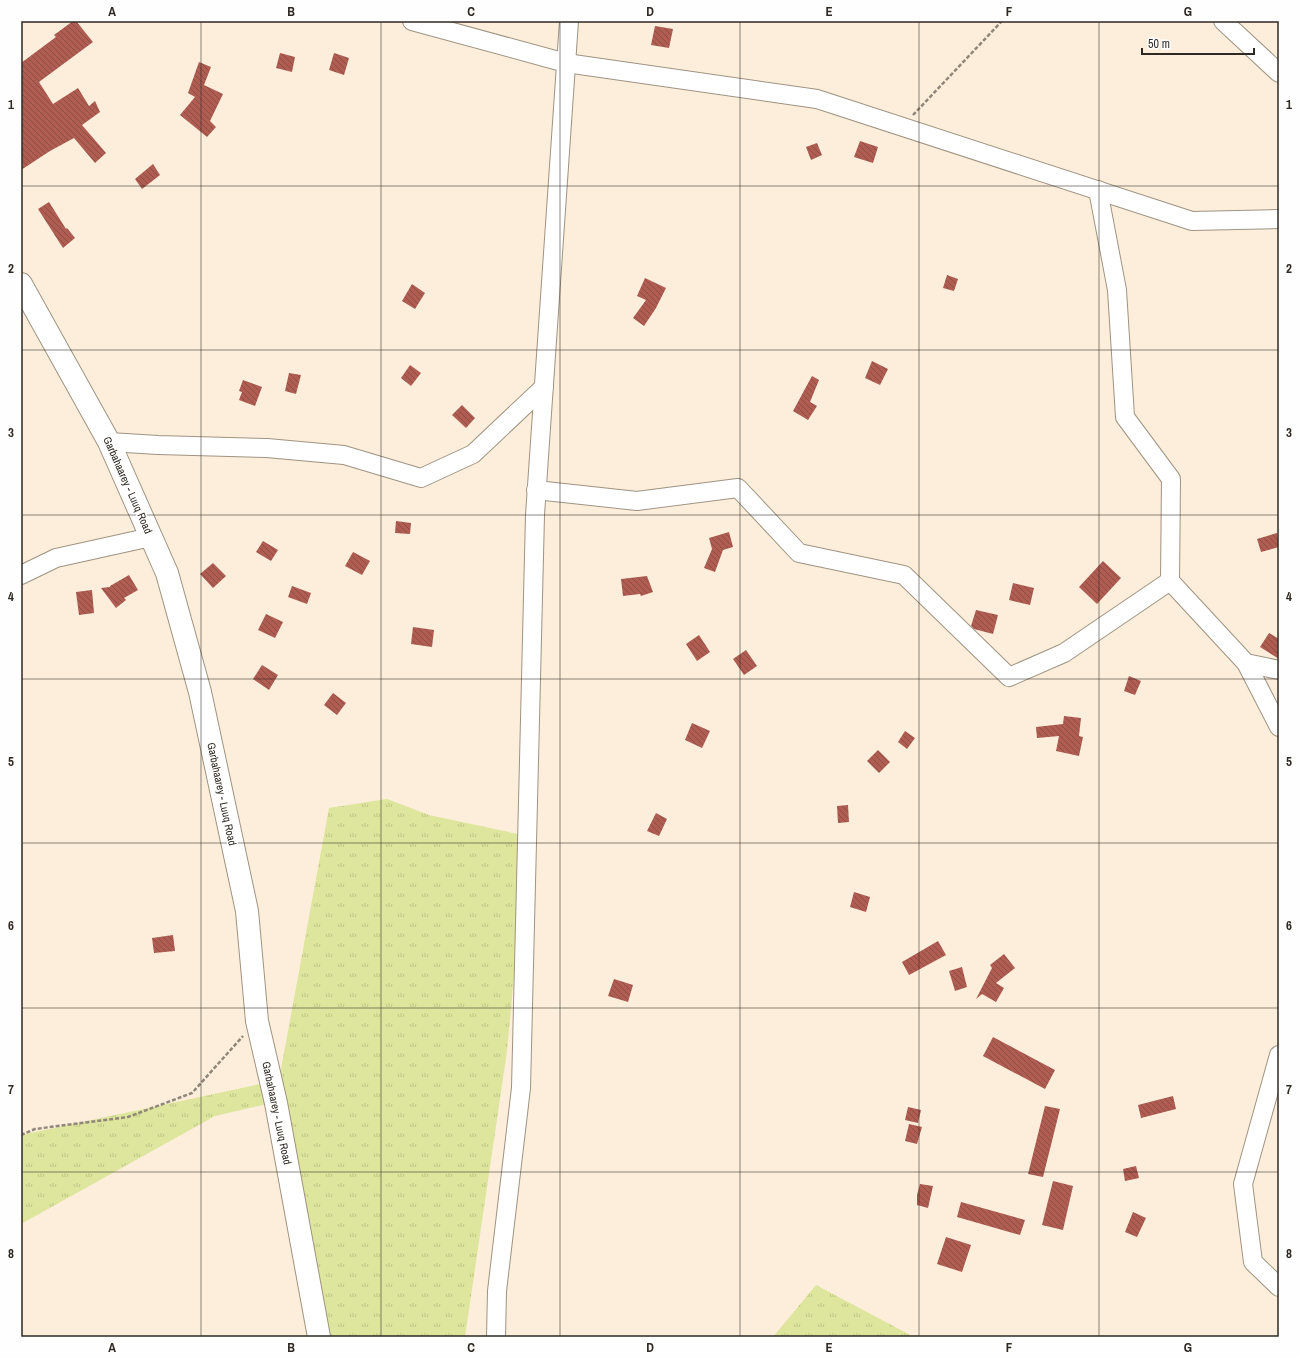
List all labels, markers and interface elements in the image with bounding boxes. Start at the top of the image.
text: A [108,3,116,20]
text: B [287,3,295,20]
text: C [467,3,475,20]
text: D [646,3,654,20]
text: E [825,3,833,20]
text: F [1006,3,1013,20]
text: G [1184,3,1192,20]
scale bar [1142,30,1254,56]
text: 50 m [1148,36,1170,52]
text: 1 [8,96,14,113]
text: 1 [1286,96,1292,113]
text: 2 [8,260,14,277]
text: 2 [1286,260,1292,277]
text: 3 [8,424,14,441]
text: 3 [1286,424,1292,441]
street label: Garbahaarey - Luuq Road [100,434,156,536]
text: 4 [8,588,14,605]
text: 4 [1286,588,1292,605]
street label: Garbahaarey - Luuq Road [204,741,240,847]
text: 5 [8,753,14,770]
text: 5 [1286,753,1292,770]
text: 6 [8,917,14,934]
text: 6 [1286,917,1292,934]
street label: Garbahaarey - Luuq Road [259,1060,295,1166]
text: 7 [8,1081,14,1098]
text: 7 [1286,1081,1292,1098]
text: 8 [8,1245,14,1262]
text: 8 [1286,1245,1292,1262]
text: A [108,1339,116,1356]
text: B [287,1339,295,1356]
text: C [467,1339,475,1356]
text: D [646,1339,654,1356]
text: E [825,1339,833,1356]
text: F [1006,1339,1013,1356]
text: G [1184,1339,1192,1356]

